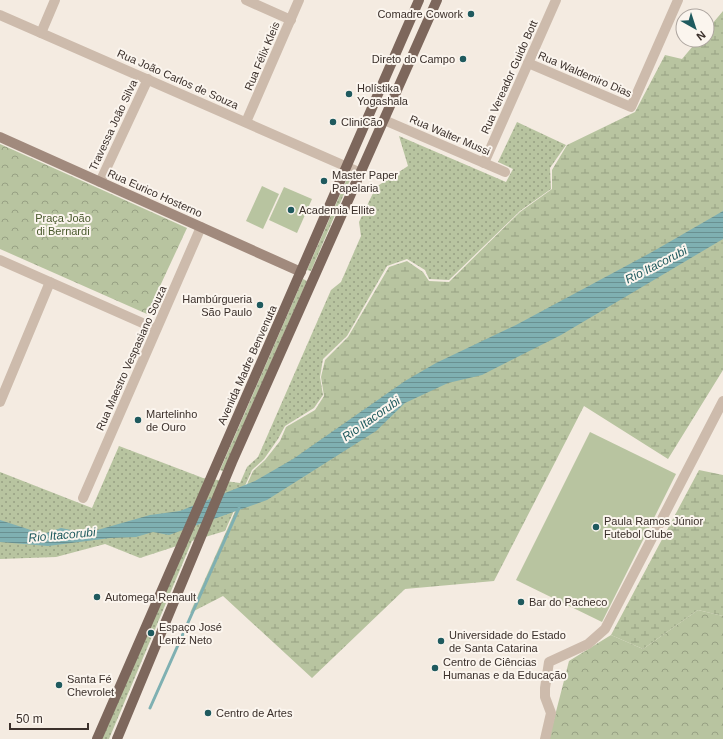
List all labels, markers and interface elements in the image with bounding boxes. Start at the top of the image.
place label: Comadre Cowork [377,8,463,20]
north arrow [675,8,715,48]
marker: Comadre Cowork [466,9,476,19]
street label: Rua Vereador Guido Bott [479,18,539,136]
street label: Rua Félix Kleis [242,19,282,92]
text: N [694,29,708,43]
street label: Rua João Carlos de Souza [116,47,241,112]
street label: Rua Waldemiro Dias [536,49,634,99]
place label: Direto do Campo [372,53,455,65]
marker: Direto do Campo [458,54,468,64]
street label: Travessa João Silva [87,77,140,172]
place label: Holístika Yogashala [357,82,409,107]
marker: Holístika Yogashala [344,89,354,99]
street label: Rua Walter Mussi [408,113,492,157]
place label: CliniCão [341,116,383,128]
marker: CliniCão [328,117,338,127]
street label: Rua Eurico Hosterno [106,167,204,219]
place label: Master Paper Papelaria [332,169,398,194]
marker: Master Paper Papelaria [319,176,329,186]
place label: Academia Ellite [299,204,375,216]
marker: Academia Ellite [286,205,296,215]
park label: Praça João di Bernardi [35,212,91,237]
water label: Rio Itacorubi [623,243,689,287]
street label: Rua Maestro Vespasiano Souza [94,283,169,432]
place label: Hambúrgueria São Paulo [182,293,253,318]
marker: Hambúrgueria São Paulo [255,300,265,310]
street label: Avenida Madre Benvenuta [215,303,279,427]
water label: Rio Itacorubi [339,394,403,444]
place label: Martelinho de Ouro [146,408,197,433]
marker: Martelinho de Ouro [133,415,143,425]
place label: Paula Ramos Júnior Futebol Clube [604,515,703,540]
marker: Paula Ramos Júnior Futebol Clube [591,522,601,532]
water label: Rio Itacorubi [28,525,96,545]
place label: Automega Renault [105,591,196,603]
marker: Automega Renault [92,592,102,602]
place label: Bar do Pacheco [529,596,607,608]
marker: Bar do Pacheco [516,597,526,607]
place label: Espaço José Lentz Neto [159,621,222,646]
marker: Espaço José Lentz Neto [146,628,156,638]
place label: Universidade do Estado de Santa Catarina [449,629,566,654]
marker: Universidade do Estado de Santa Catarina [436,636,446,646]
place label: Centro de Ciências Humanas e da Educação [443,656,567,681]
marker: Centro de Ciências Humanas e da Educação [430,663,440,673]
place label: Santa Fé Chevrolet [67,673,114,698]
marker: Santa Fé Chevrolet [54,680,64,690]
scale bar [10,705,88,731]
place label: Centro de Artes [216,707,293,719]
marker: Centro de Artes [203,708,213,718]
text: 50 m [16,712,43,726]

